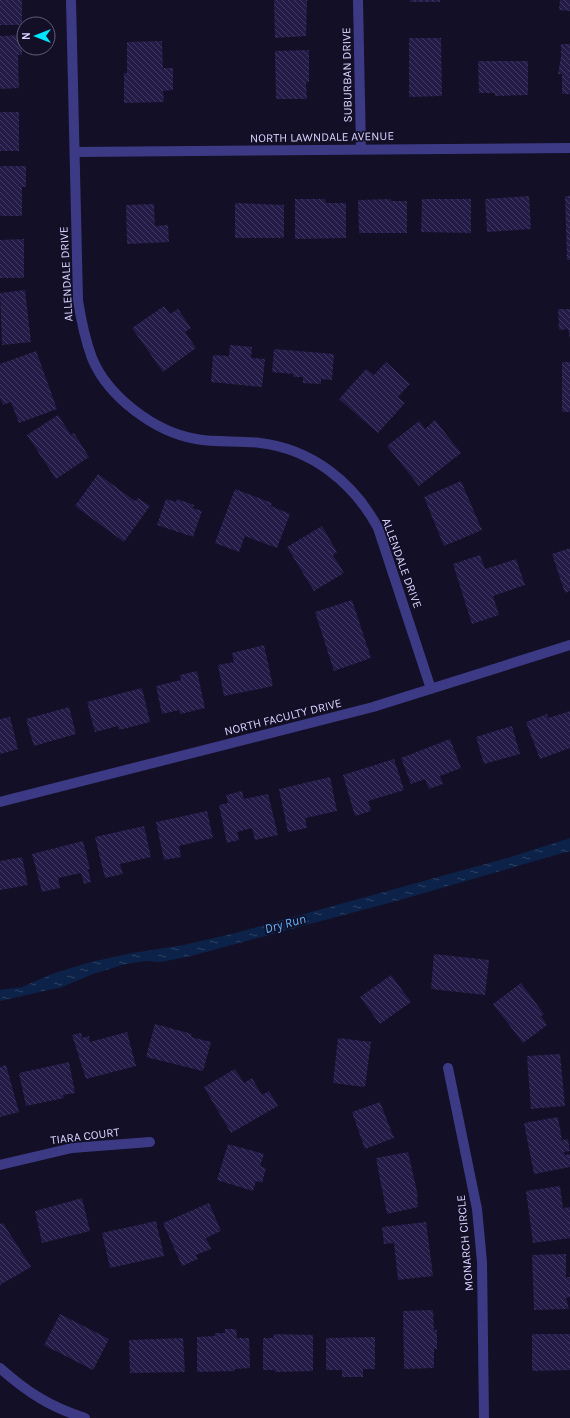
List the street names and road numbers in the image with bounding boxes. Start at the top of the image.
street label: SUBURBAN DRIVE [339,27,355,123]
street label: NORTH LAWNDALE AVENUE [250,129,394,145]
street label: ALLENDALE DRIVE [57,226,75,322]
street label: ALLENDALE DRIVE [379,516,425,610]
street label: NORTH FACULTY DRIVE [223,696,343,738]
street label: TIARA COURT [50,1125,120,1147]
street label: MONARCH CIRCLE [454,1194,476,1292]

